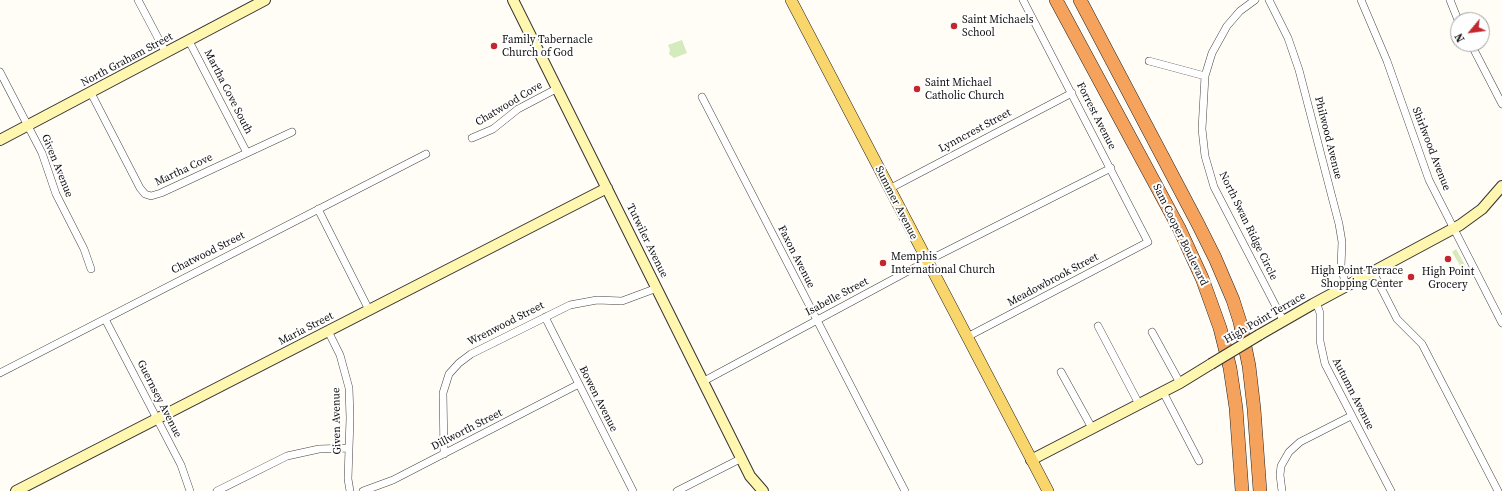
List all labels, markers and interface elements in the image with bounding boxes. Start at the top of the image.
north arrow [1450,12,1490,52]
place label: Saint Michaels School [962,13,1033,39]
marker: Saint Michaels School [949,21,959,31]
street label: North Graham Street [79,30,175,90]
text: N [1451,30,1468,45]
place label: Family Tabernacle Church of God [502,33,593,59]
marker: Family Tabernacle Church of God [489,41,499,51]
street label: Martha Cove South [201,48,255,136]
place label: Saint Michael Catholic Church [925,76,1004,102]
street label: Chatwood Cove [473,79,545,129]
street label: Forrest Avenue [1073,80,1119,152]
marker: Saint Michael Catholic Church [912,84,922,94]
street label: Philwood Avenue [1311,95,1345,181]
street label: Shirlwood Avenue [1409,105,1453,193]
street label: Lynncrest Street [937,106,1013,156]
street label: Given Avenue [38,133,76,199]
street label: Martha Cove [153,151,215,189]
street label: Summer Avenue [872,164,920,242]
street label: North Swan Ridge Circle [1216,170,1280,282]
street label: Sam Cooper Boulevard [1150,182,1210,288]
street label: Tutwiler Avenue [623,202,671,280]
street label: Faxon Avenue [775,224,817,290]
street label: Chatwood Street [169,229,247,277]
place label: Memphis International Church [891,250,995,276]
street label: Meadowbrook Street [1005,250,1101,310]
marker: High Point Grocery [1443,254,1453,264]
marker: Memphis International Church [878,258,888,268]
place label: High Point Terrace Shopping Center [1311,264,1403,290]
place label: High Point Grocery [1422,265,1474,291]
marker: High Point Terrace Shopping Center [1406,272,1416,282]
street label: Isabelle Street [803,275,871,319]
street label: High Point Terrace [1222,289,1308,347]
street label: Wrenwood Street [466,299,546,349]
street label: Maria Street [276,310,336,348]
street label: Autumn Avenue [1329,356,1377,432]
street label: Guernsey Avenue [134,358,184,440]
street label: Bowen Avenue [576,364,620,434]
street label: Given Avenue [330,387,344,455]
street label: Dillworth Street [429,406,505,454]

